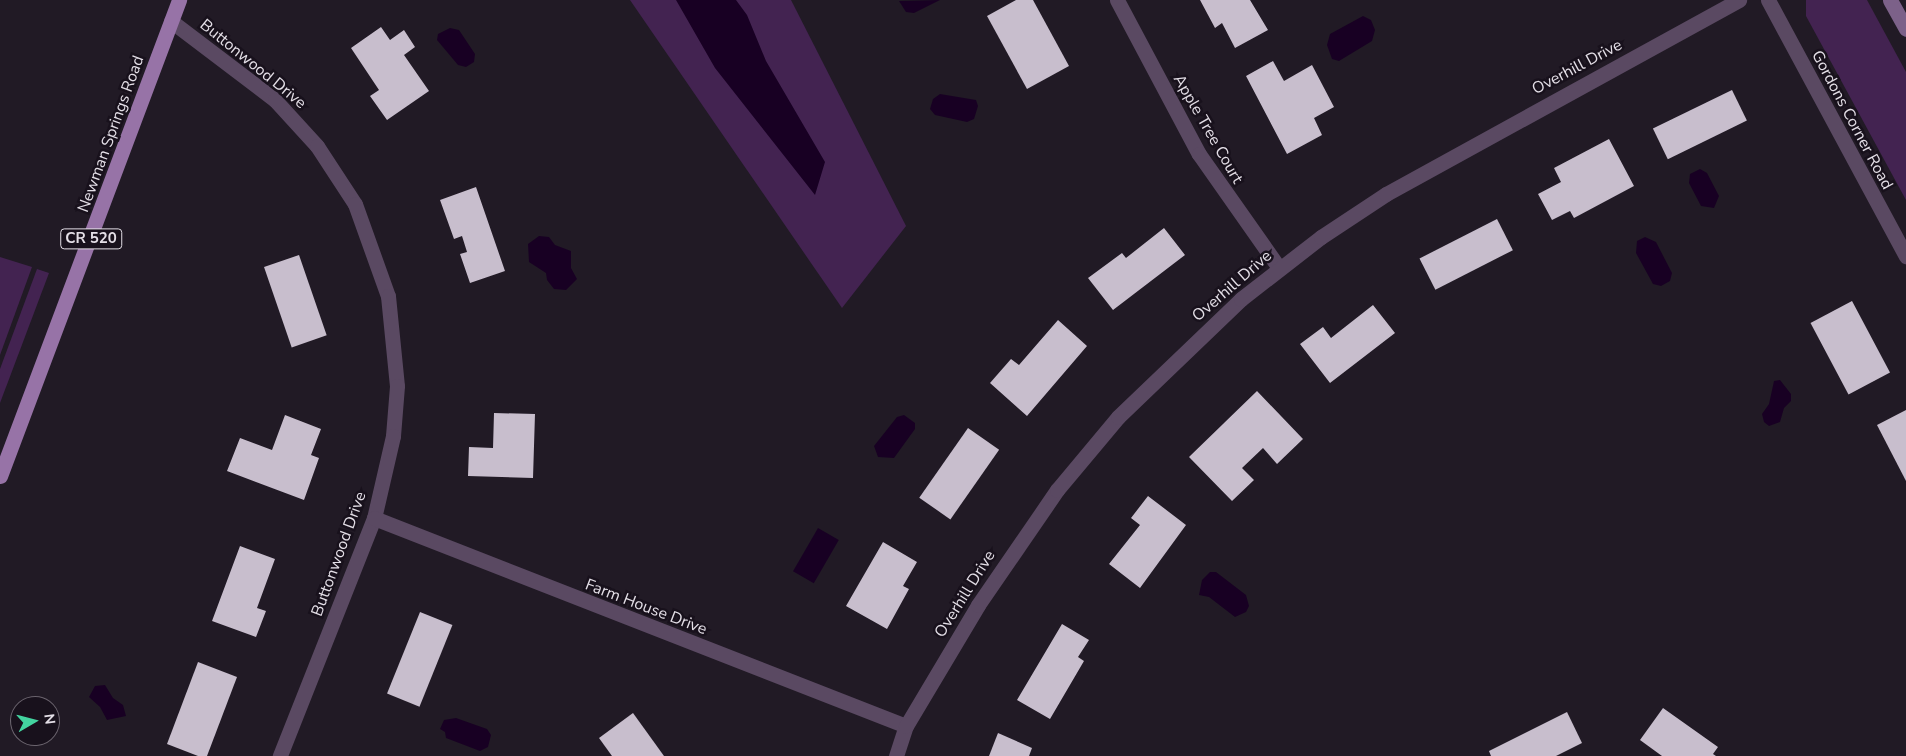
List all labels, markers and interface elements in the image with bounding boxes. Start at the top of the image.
street label: Buttonwood Drive [196,15,310,113]
street label: Overhill Drive [1529,35,1625,99]
street label: Gordons Corner Road [1807,47,1897,193]
street label: Newman Springs Road [74,53,148,215]
street label: Apple Tree Court [1169,71,1247,187]
road number: CR 520 [60,226,122,252]
street label: Overhill Drive [1188,246,1276,326]
street label: Buttonwood Drive [308,489,370,619]
street label: Overhill Drive [931,547,999,641]
street label: Farm House Drive [582,575,710,639]
north arrow [10,696,60,746]
text: N [39,712,59,725]

